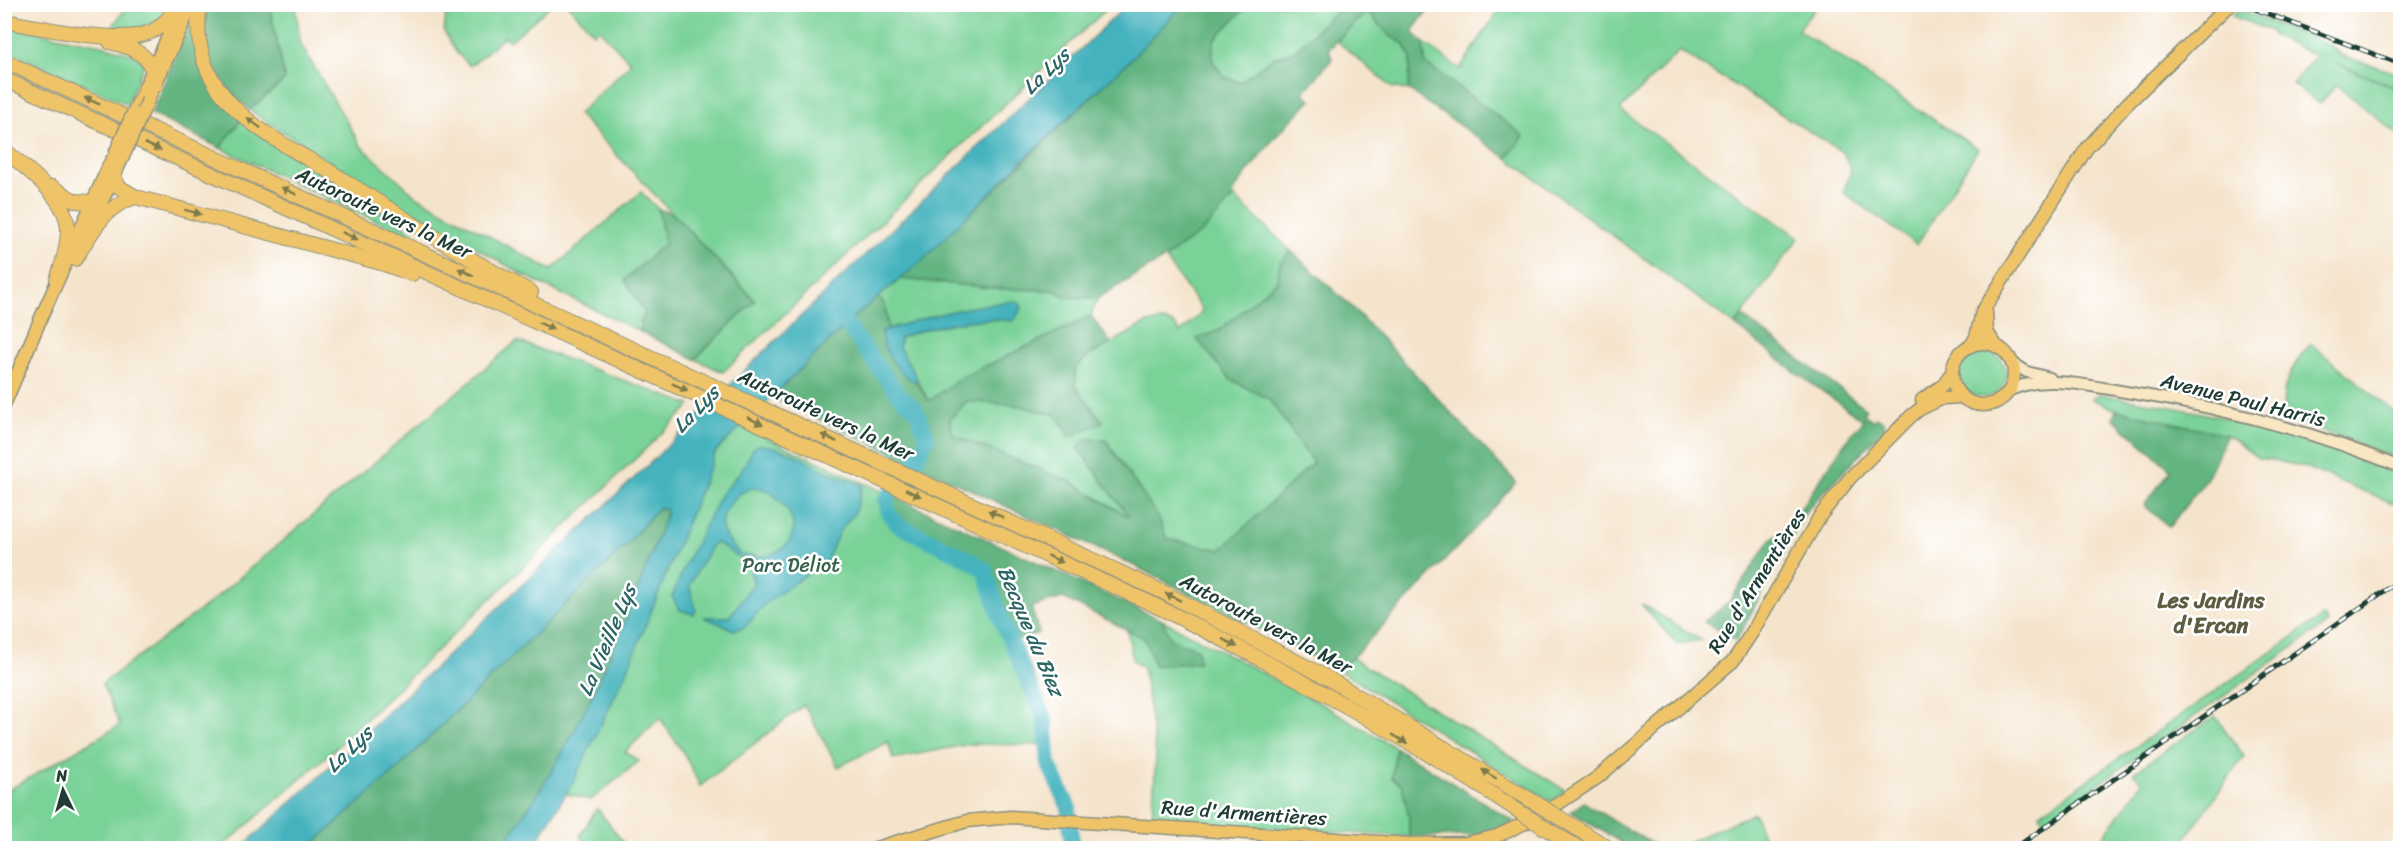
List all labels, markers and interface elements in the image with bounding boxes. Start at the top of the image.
water label: La Lys [1013,36,1081,104]
one-way arrow [84,97,101,106]
one-way arrow [246,117,262,129]
one-way arrow [145,142,162,151]
street label: Autoroute vers la Mer [289,156,480,270]
one-way arrow [279,186,297,196]
one-way arrow [184,208,202,217]
one-way arrow [341,232,358,241]
one-way arrow [457,267,475,277]
one-way arrow [537,322,555,331]
street label: Autoroute vers la Mer [731,358,922,472]
street label: Avenue Paul Harris [2156,362,2330,438]
water label: La Lys [663,374,731,442]
one-way arrow [671,382,689,392]
one-way arrow [746,417,764,427]
one-way arrow [820,433,837,442]
one-way arrow [904,489,922,499]
street label: Rue d'Armentières [1698,501,1816,661]
one-way arrow [987,509,1005,519]
park label: Parc Déliot [742,548,840,583]
one-way arrow [1046,554,1063,563]
water label: Becque du Biez [986,560,1077,705]
street label: Autoroute vers la Mer [1172,563,1360,685]
water label: La Vieille Lys [566,575,649,702]
district label: Les Jardins d'Ercan [2157,581,2266,645]
one-way arrow [1164,592,1181,601]
one-way arrow [1222,638,1239,648]
water label: La Lys [316,714,384,782]
one-way arrow [1392,733,1409,744]
north arrow [33,760,93,820]
text: N [54,761,69,791]
one-way arrow [1481,769,1497,780]
street label: Rue d'Armentières [1160,790,1329,836]

